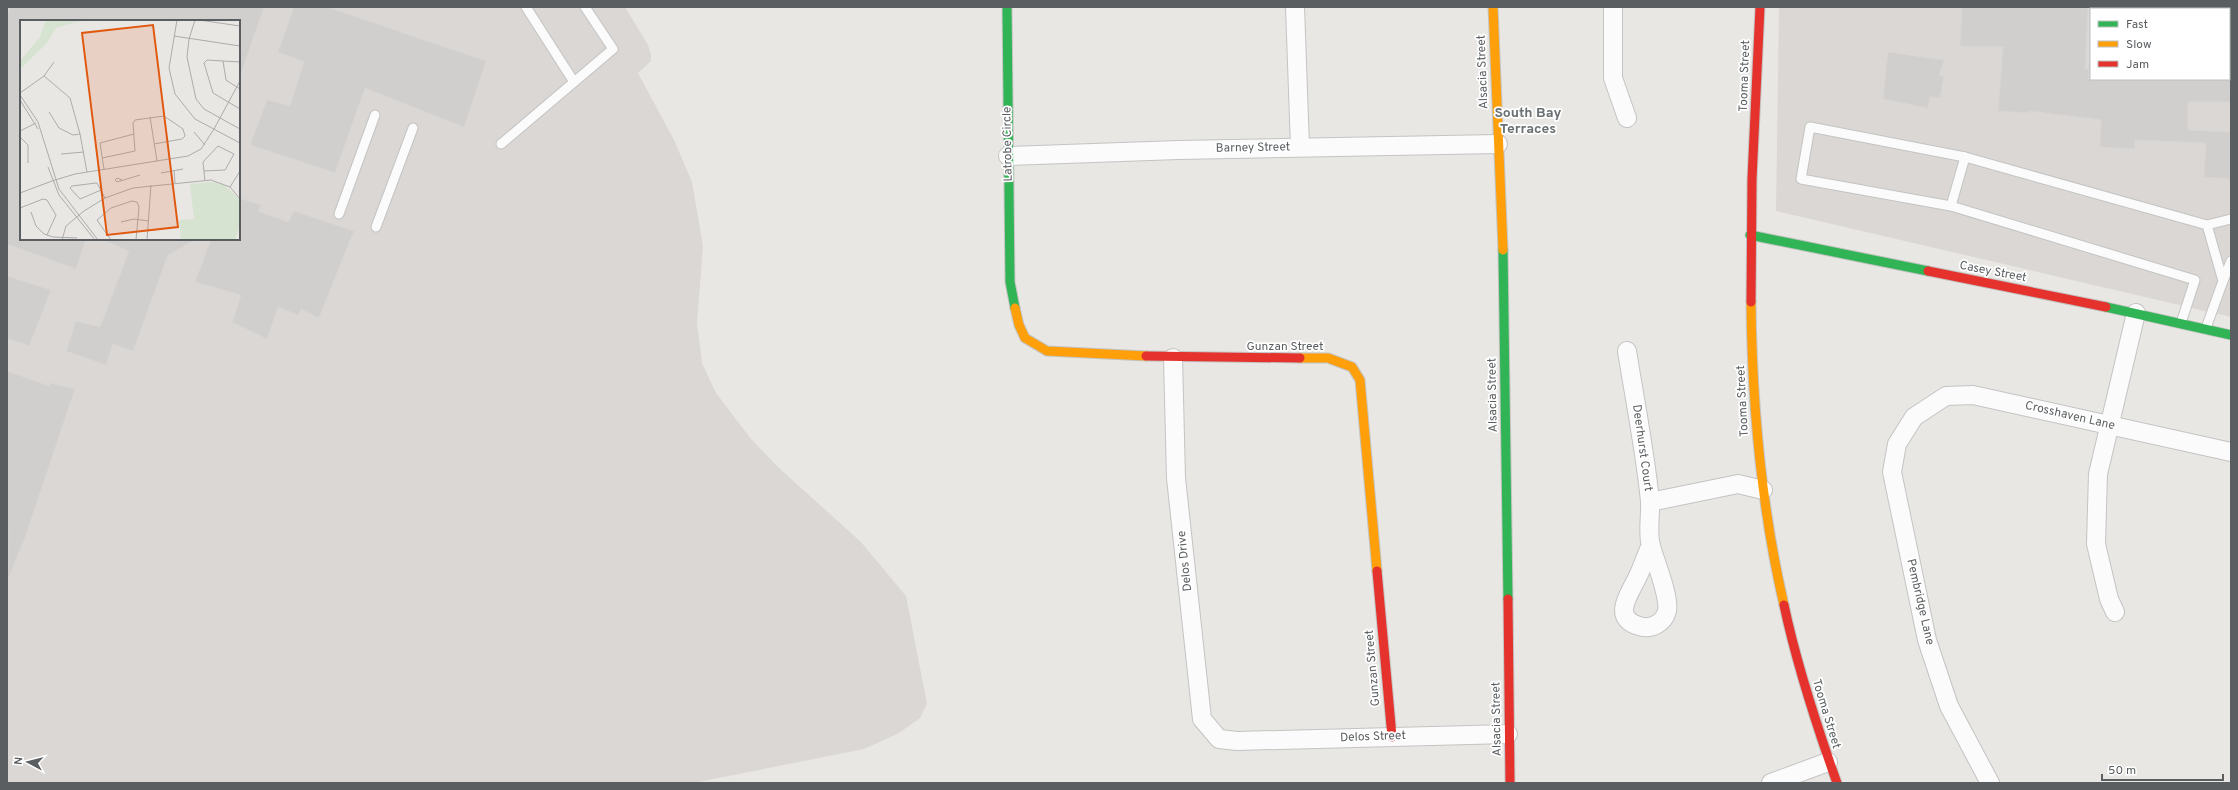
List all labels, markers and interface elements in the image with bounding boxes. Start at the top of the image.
legend [2090,8,2230,80]
text: Fast [2126,17,2148,33]
inset map [20,20,240,240]
street label: Alsacia Street [1474,34,1492,110]
text: Slow [2126,37,2152,53]
street label: Tooma Street [1736,40,1754,112]
text: Jam [2126,57,2149,73]
district label: South Bay Terraces [1495,105,1562,138]
street label: Latrobe Circle [999,106,1017,182]
street label: Barney Street [1216,139,1290,157]
street label: Casey Street [1958,258,2028,286]
street label: Gunzan Street [1247,339,1324,355]
street label: Alsacia Street [1484,358,1502,432]
street label: Tooma Street [1733,365,1753,437]
street label: Crosshaven Lane [2023,398,2117,434]
street label: Deerhurst Court [1628,403,1656,493]
street label: Delos Drive [1174,530,1196,592]
street label: Pembridge Lane [1902,557,1938,647]
street label: Gunzan Street [1362,629,1384,707]
street label: Tooma Street [1808,677,1844,751]
street label: Alsacia Street [1488,682,1506,756]
street label: Delos Street [1340,728,1406,746]
north arrow [8,742,48,782]
text: N [12,756,26,766]
scale bar [2102,756,2223,782]
text: 50 m [2108,763,2136,779]

